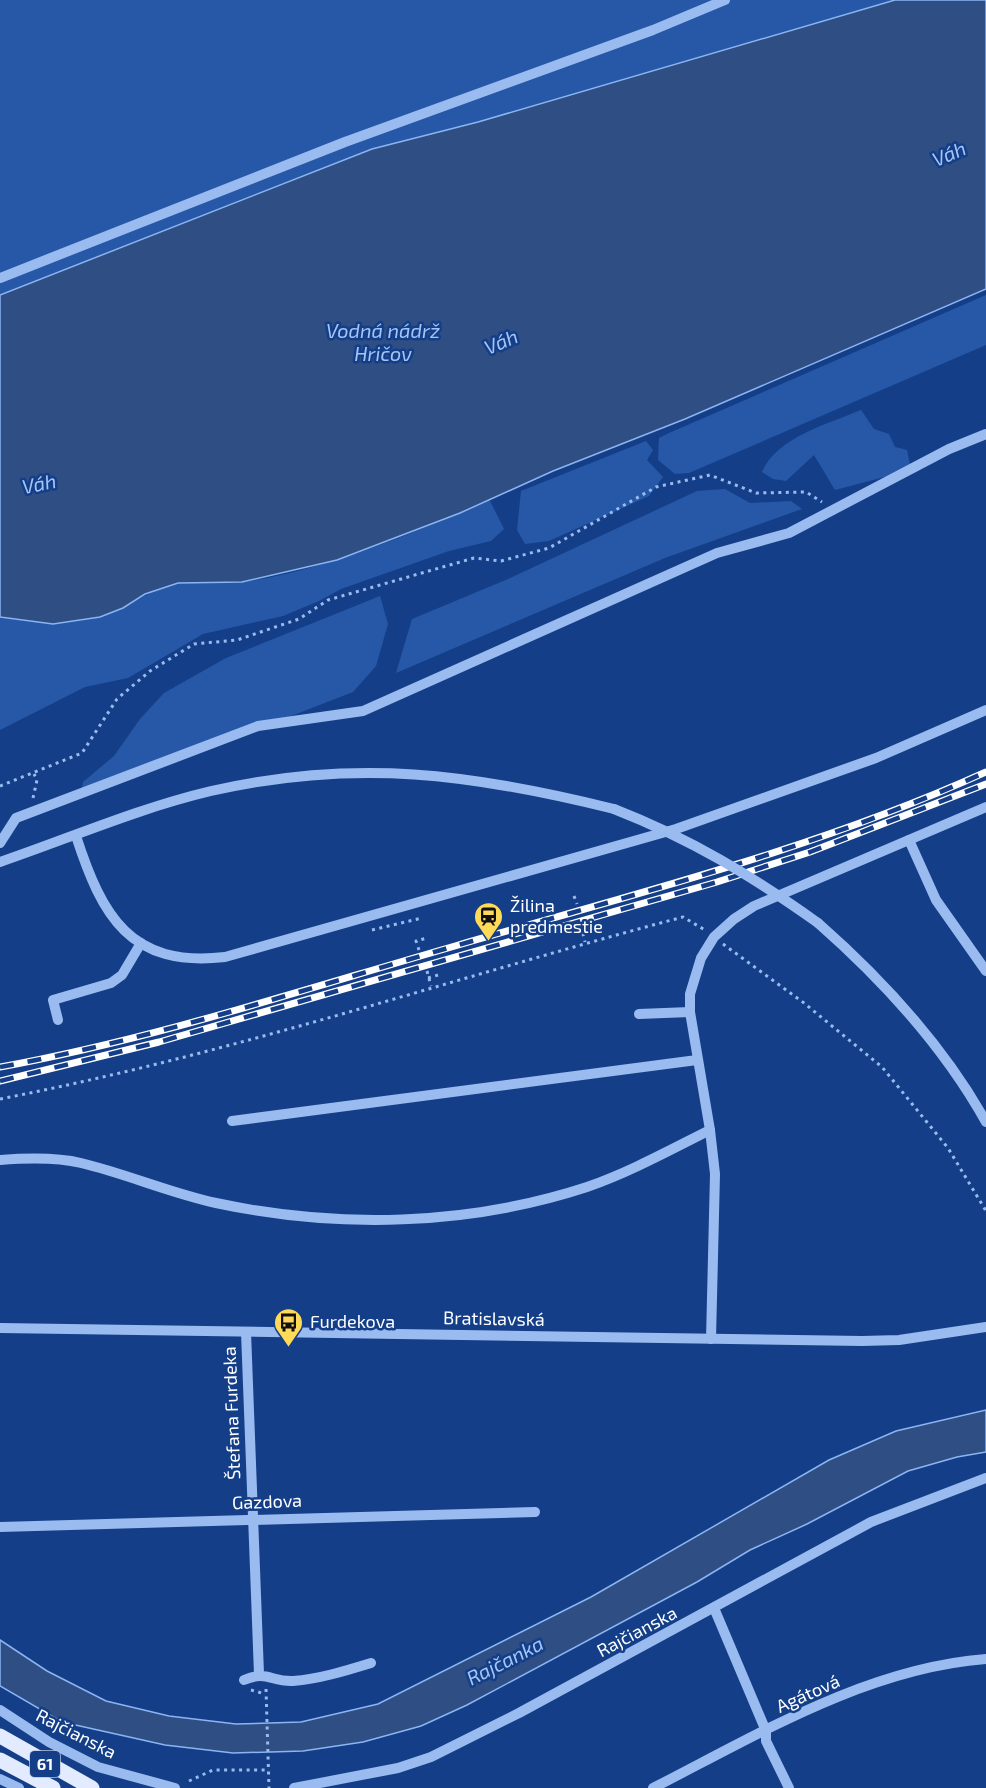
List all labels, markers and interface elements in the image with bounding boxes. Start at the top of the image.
water label: Váh [928,135,969,171]
water label: Vodná nádrž Hričov [326,318,440,365]
water label: Váh [480,323,521,359]
water label: Váh [20,468,58,498]
place label: Žilina predmestie [510,894,603,937]
station icon: Žilina predmestie [473,900,505,942]
bus stop icon: Furdekova [273,1306,305,1348]
street label: Bratislavská [443,1306,545,1330]
place label: Furdekova [310,1310,395,1332]
street label: Štefana Furdeka [218,1346,244,1480]
street label: Gazdova [232,1489,302,1513]
street label: Rajčianska [593,1601,680,1661]
water label: Rajčanka [462,1631,547,1690]
street label: Agátová [772,1669,843,1717]
street label: Rajčianska [33,1703,120,1763]
road number: 61 [30,1751,60,1777]

